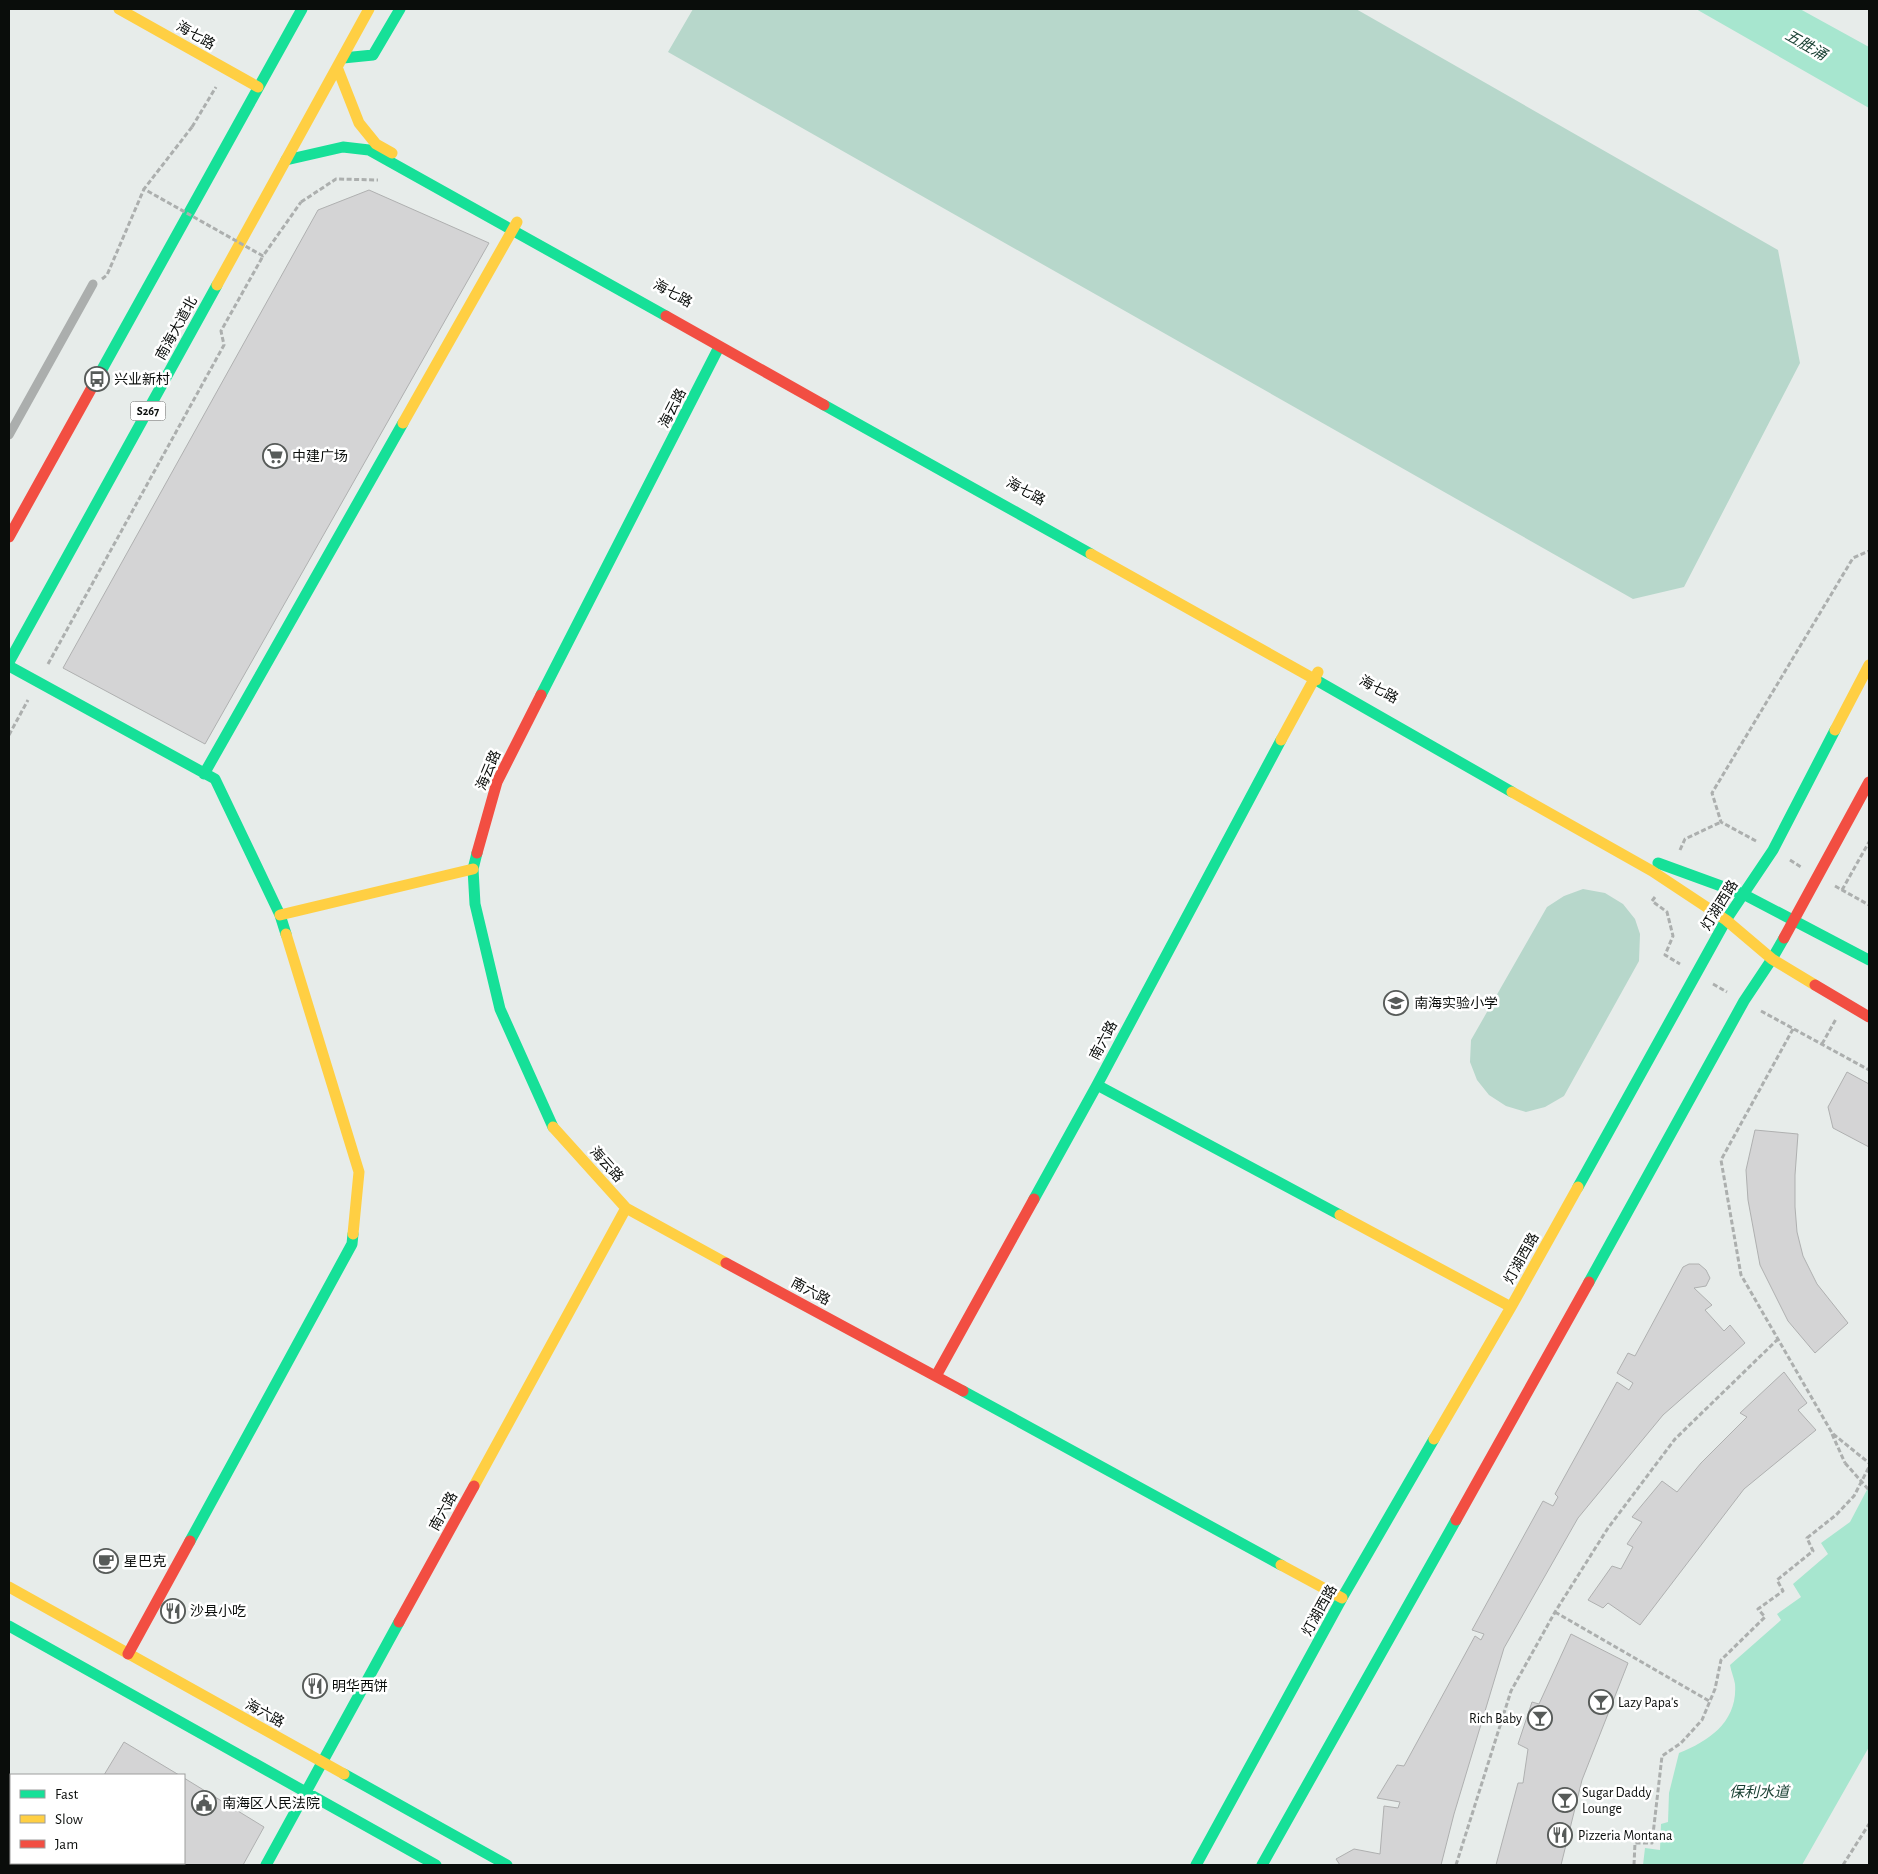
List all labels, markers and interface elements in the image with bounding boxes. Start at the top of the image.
street label: 海七路 [174,18,218,52]
water label: 五胜涌 [1783,27,1831,64]
street label: 海七路 [651,277,695,310]
street label: 南海大道北 [152,294,200,362]
bus stop icon: 兴业新村 [84,366,110,392]
place label: 兴业新村 [114,371,170,387]
street label: 海云路 [656,386,689,430]
road number: S267 [130,402,166,421]
supermarket icon: 中建广场 [262,443,288,469]
place label: 中建广场 [292,449,348,464]
street label: 海七路 [1004,475,1048,508]
street label: 海七路 [1357,673,1401,706]
street label: 海云路 [473,748,504,792]
street label: 灯湖西路 [1698,878,1741,933]
school or university icon: 南海实验小学 [1383,990,1409,1016]
place label: 南海实验小学 [1414,996,1498,1011]
street label: 南六路 [1087,1018,1120,1062]
street label: 海云路 [587,1144,626,1185]
street label: 灯湖西路 [1501,1230,1542,1286]
street label: 南六路 [789,1275,833,1308]
street label: 南六路 [427,1489,460,1533]
cafe icon: 星巴克 [93,1548,119,1574]
place label: 星巴克 [124,1554,166,1569]
street label: 灯湖西路 [1299,1582,1340,1638]
restaurant icon: 沙县小吃 [160,1598,186,1624]
place label: 沙县小吃 [190,1604,246,1619]
restaurant icon: 明华西饼 [302,1673,328,1699]
place label: 明华西饼 [332,1678,388,1694]
bar icon: Lazy Papa's [1588,1689,1614,1715]
place label: Lazy Papa's [1618,1696,1678,1710]
street label: 海六路 [243,1697,287,1730]
bar icon: Rich Baby [1527,1705,1553,1731]
place label: Rich Baby [1469,1712,1522,1726]
legend [10,1774,185,1864]
water label: 保利水道 [1729,1784,1791,1800]
place label: Sugar Daddy Lounge [1582,1786,1652,1816]
text: Fast [55,1787,79,1802]
bar icon: Sugar Daddy Lounge [1552,1787,1578,1813]
public building icon: 南海区人民法院 [191,1790,217,1816]
place label: 南海区人民法院 [222,1796,320,1811]
text: Slow [55,1812,83,1827]
restaurant icon: Pizzeria Montana [1547,1822,1573,1848]
place label: Pizzeria Montana [1578,1829,1673,1843]
text: Jam [55,1837,78,1852]

